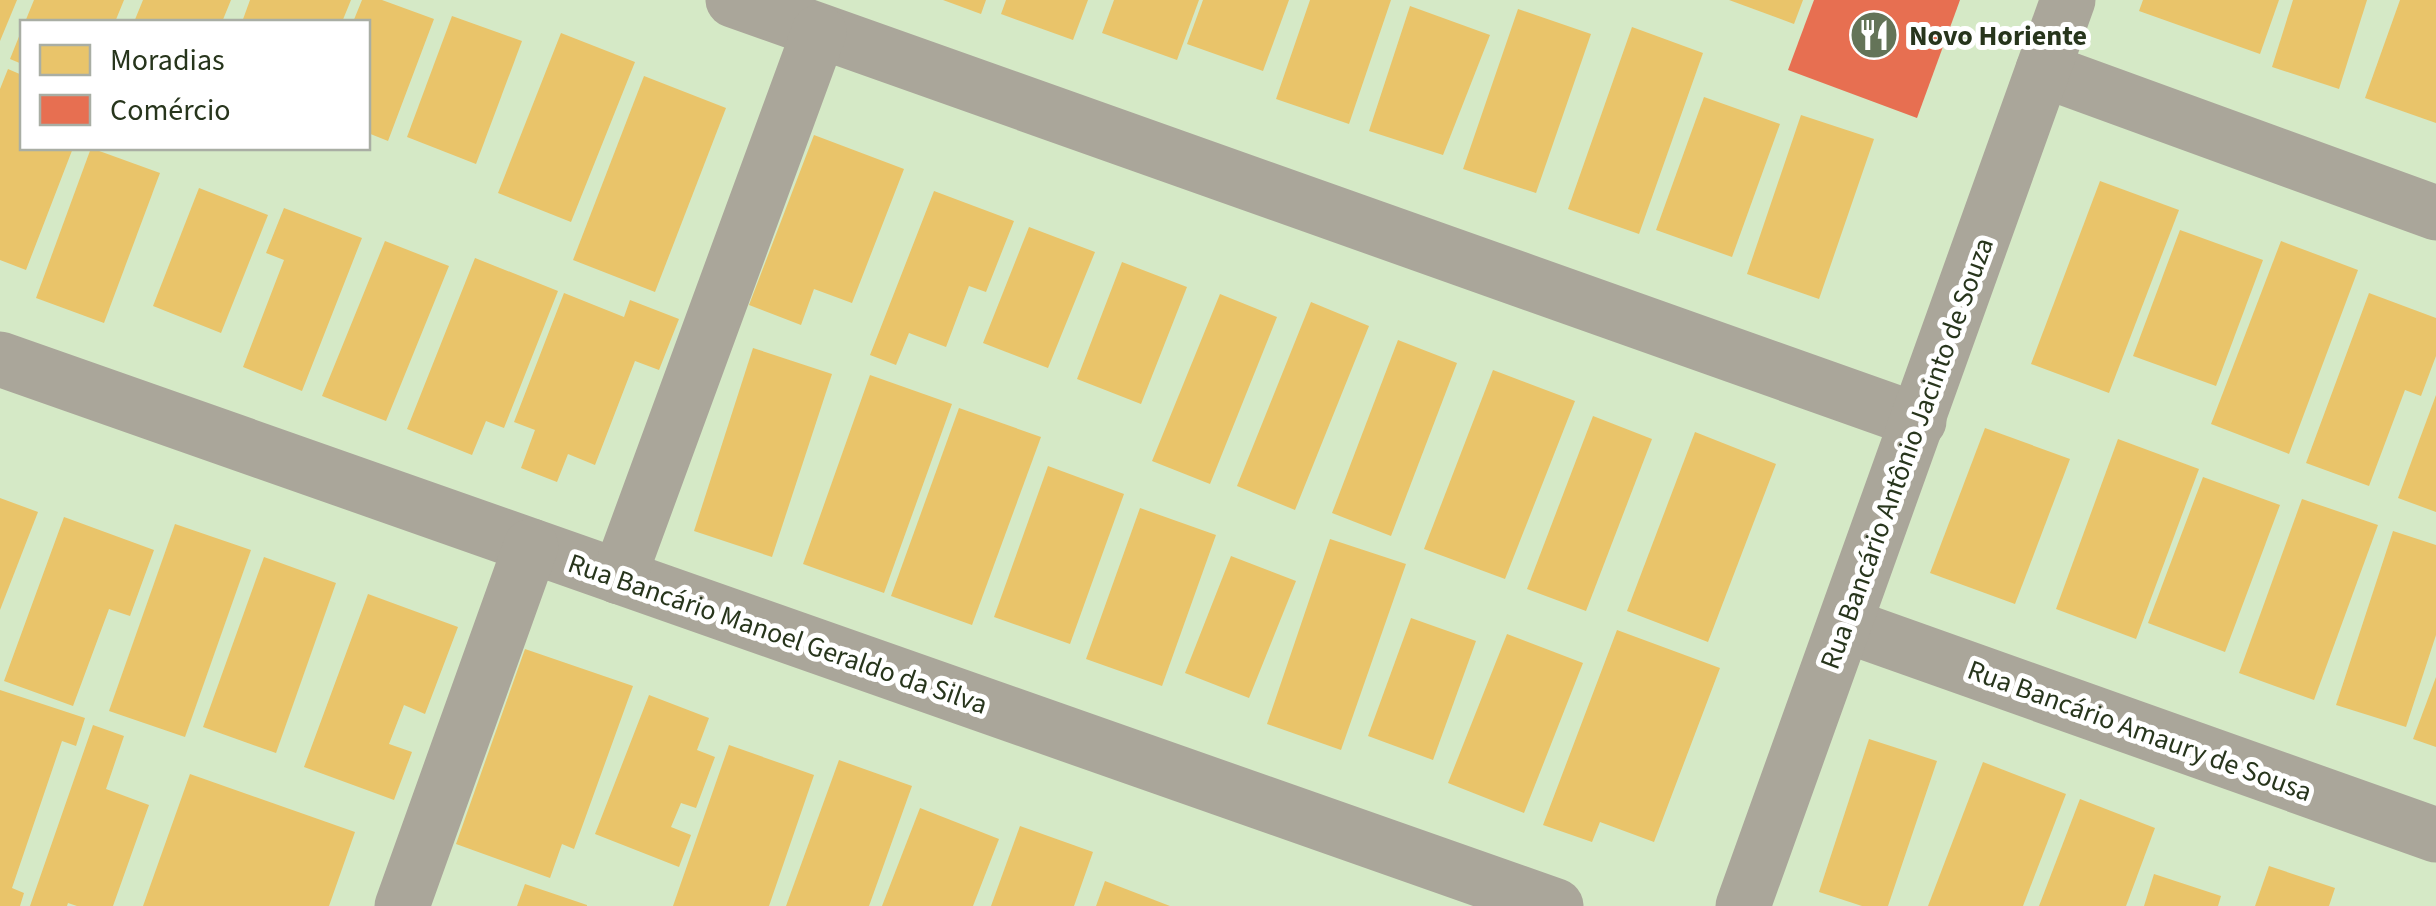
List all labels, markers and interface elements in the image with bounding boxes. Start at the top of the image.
restaurant icon: Novo Horiente [1848,9,1900,61]
place label: Novo Horiente [1909,16,2087,56]
legend [20,20,370,150]
text: Moradias [110,39,225,82]
text: Comércio [110,89,231,132]
street label: Rua Bancário Antônio Jacinto de Souza [1810,232,2004,675]
street label: Rua Bancário Manoel Geraldo da Silva [563,543,993,725]
street label: Rua Bancário Amaury de Sousa [1962,650,2317,812]

